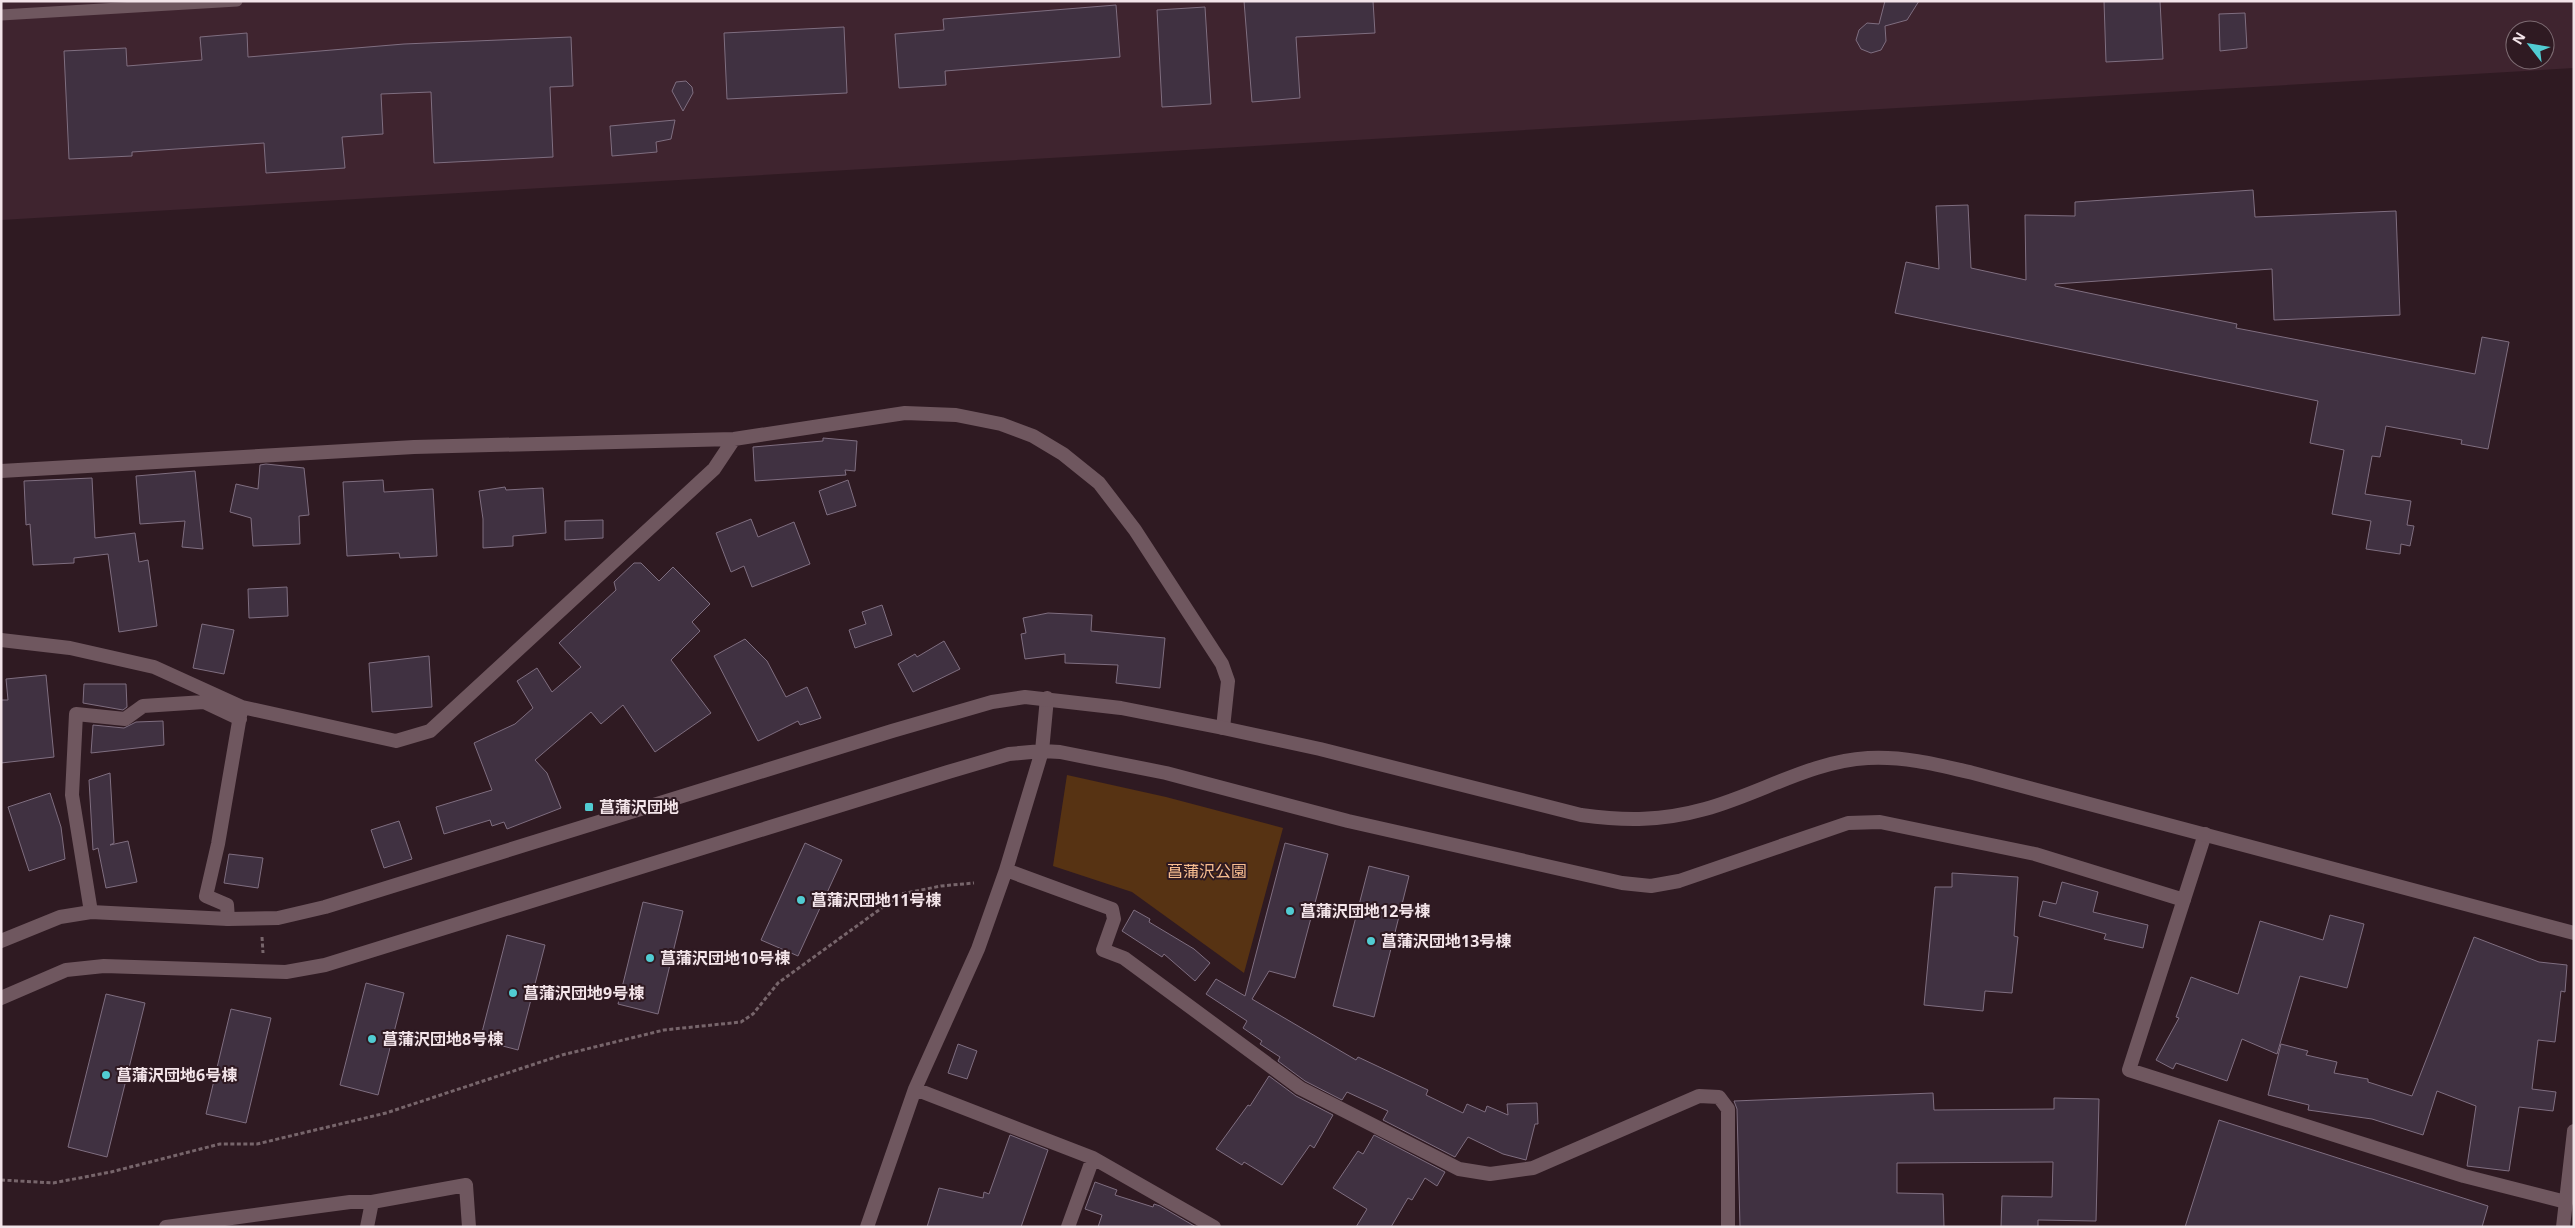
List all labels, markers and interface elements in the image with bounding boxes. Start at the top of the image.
north arrow [2505,20,2555,70]
text: N [2507,28,2530,48]
place label: 菖蒲沢団地 [599,796,679,818]
marker: 菖蒲沢団地 [583,801,595,813]
park label: 菖蒲沢公園 [1167,860,1247,882]
place label: 菖蒲沢団地11号棟 [811,889,941,911]
marker: 菖蒲沢団地11号棟 [795,894,807,906]
place label: 菖蒲沢団地12号棟 [1300,900,1430,922]
marker: 菖蒲沢団地12号棟 [1284,905,1296,917]
place label: 菖蒲沢団地13号棟 [1381,930,1511,952]
marker: 菖蒲沢団地13号棟 [1365,935,1377,947]
place label: 菖蒲沢団地10号棟 [660,947,790,969]
marker: 菖蒲沢団地10号棟 [644,952,656,964]
place label: 菖蒲沢団地9号棟 [523,982,644,1004]
marker: 菖蒲沢団地9号棟 [507,987,519,999]
place label: 菖蒲沢団地8号棟 [382,1028,503,1050]
marker: 菖蒲沢団地8号棟 [366,1033,378,1045]
place label: 菖蒲沢団地6号棟 [116,1064,237,1086]
marker: 菖蒲沢団地6号棟 [100,1069,112,1081]

